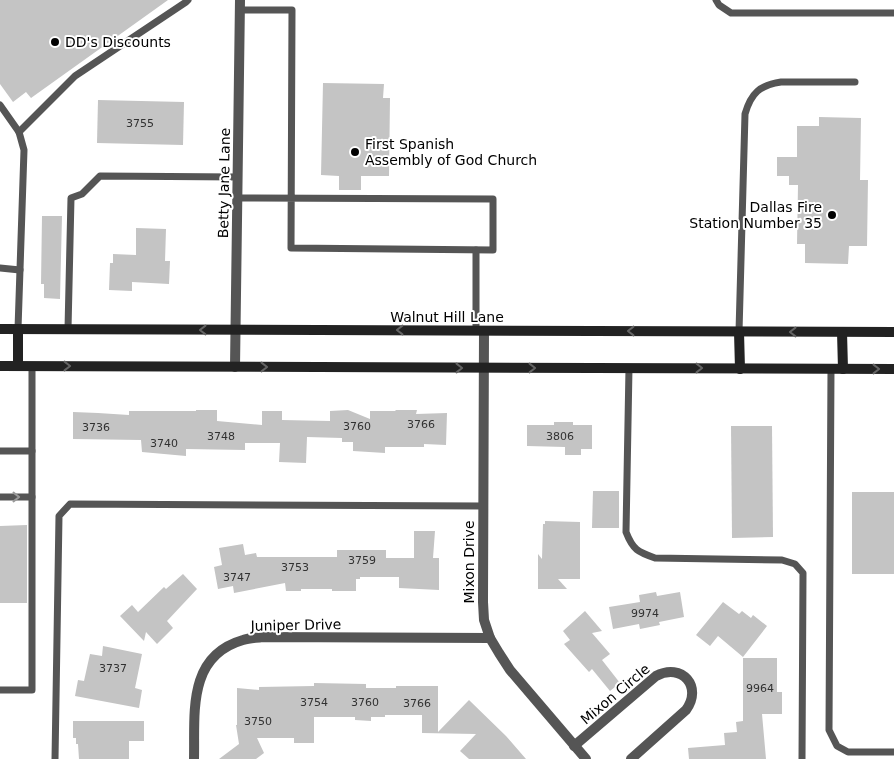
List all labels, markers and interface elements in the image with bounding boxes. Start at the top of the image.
place label: DD's Discounts [65,34,171,50]
marker: DD's Discounts [49,36,61,48]
house number: 3755 [126,117,154,130]
street label: Betty Jane Lane [215,128,233,238]
place label: First Spanish Assembly of God Church [365,136,537,168]
marker: First Spanish Assembly of God Church [349,146,361,158]
place label: Dallas Fire Station Number 35 [689,199,822,231]
marker: Dallas Fire Station Number 35 [826,209,838,221]
street label: Walnut Hill Lane [390,309,504,325]
one-way arrow [199,325,206,335]
one-way arrow [396,325,404,335]
one-way arrow [627,326,634,336]
one-way arrow [789,327,797,337]
one-way arrow [64,361,71,371]
one-way arrow [261,362,269,372]
one-way arrow [455,363,463,373]
one-way arrow [529,363,537,373]
one-way arrow [696,363,703,373]
one-way arrow [873,364,881,374]
house number: 3766 [407,418,435,431]
house number: 3760 [343,420,371,433]
house number: 3736 [82,421,110,434]
house number: 3748 [207,430,235,443]
house number: 3806 [546,430,574,443]
house number: 3740 [150,437,178,450]
one-way arrow [12,492,20,502]
street label: Mixon Drive [461,520,477,604]
house number: 3759 [348,554,376,567]
house number: 3753 [281,561,309,574]
house number: 3747 [223,571,251,584]
house number: 9974 [631,607,659,620]
street label: Juniper Drive [249,616,342,634]
street label: Mixon Circle [577,661,653,727]
house number: 3737 [99,662,127,675]
house number: 9964 [746,682,774,695]
house number: 3754 [300,696,328,709]
house number: 3760 [351,696,379,709]
house number: 3766 [403,697,431,710]
house number: 3750 [244,715,272,728]

